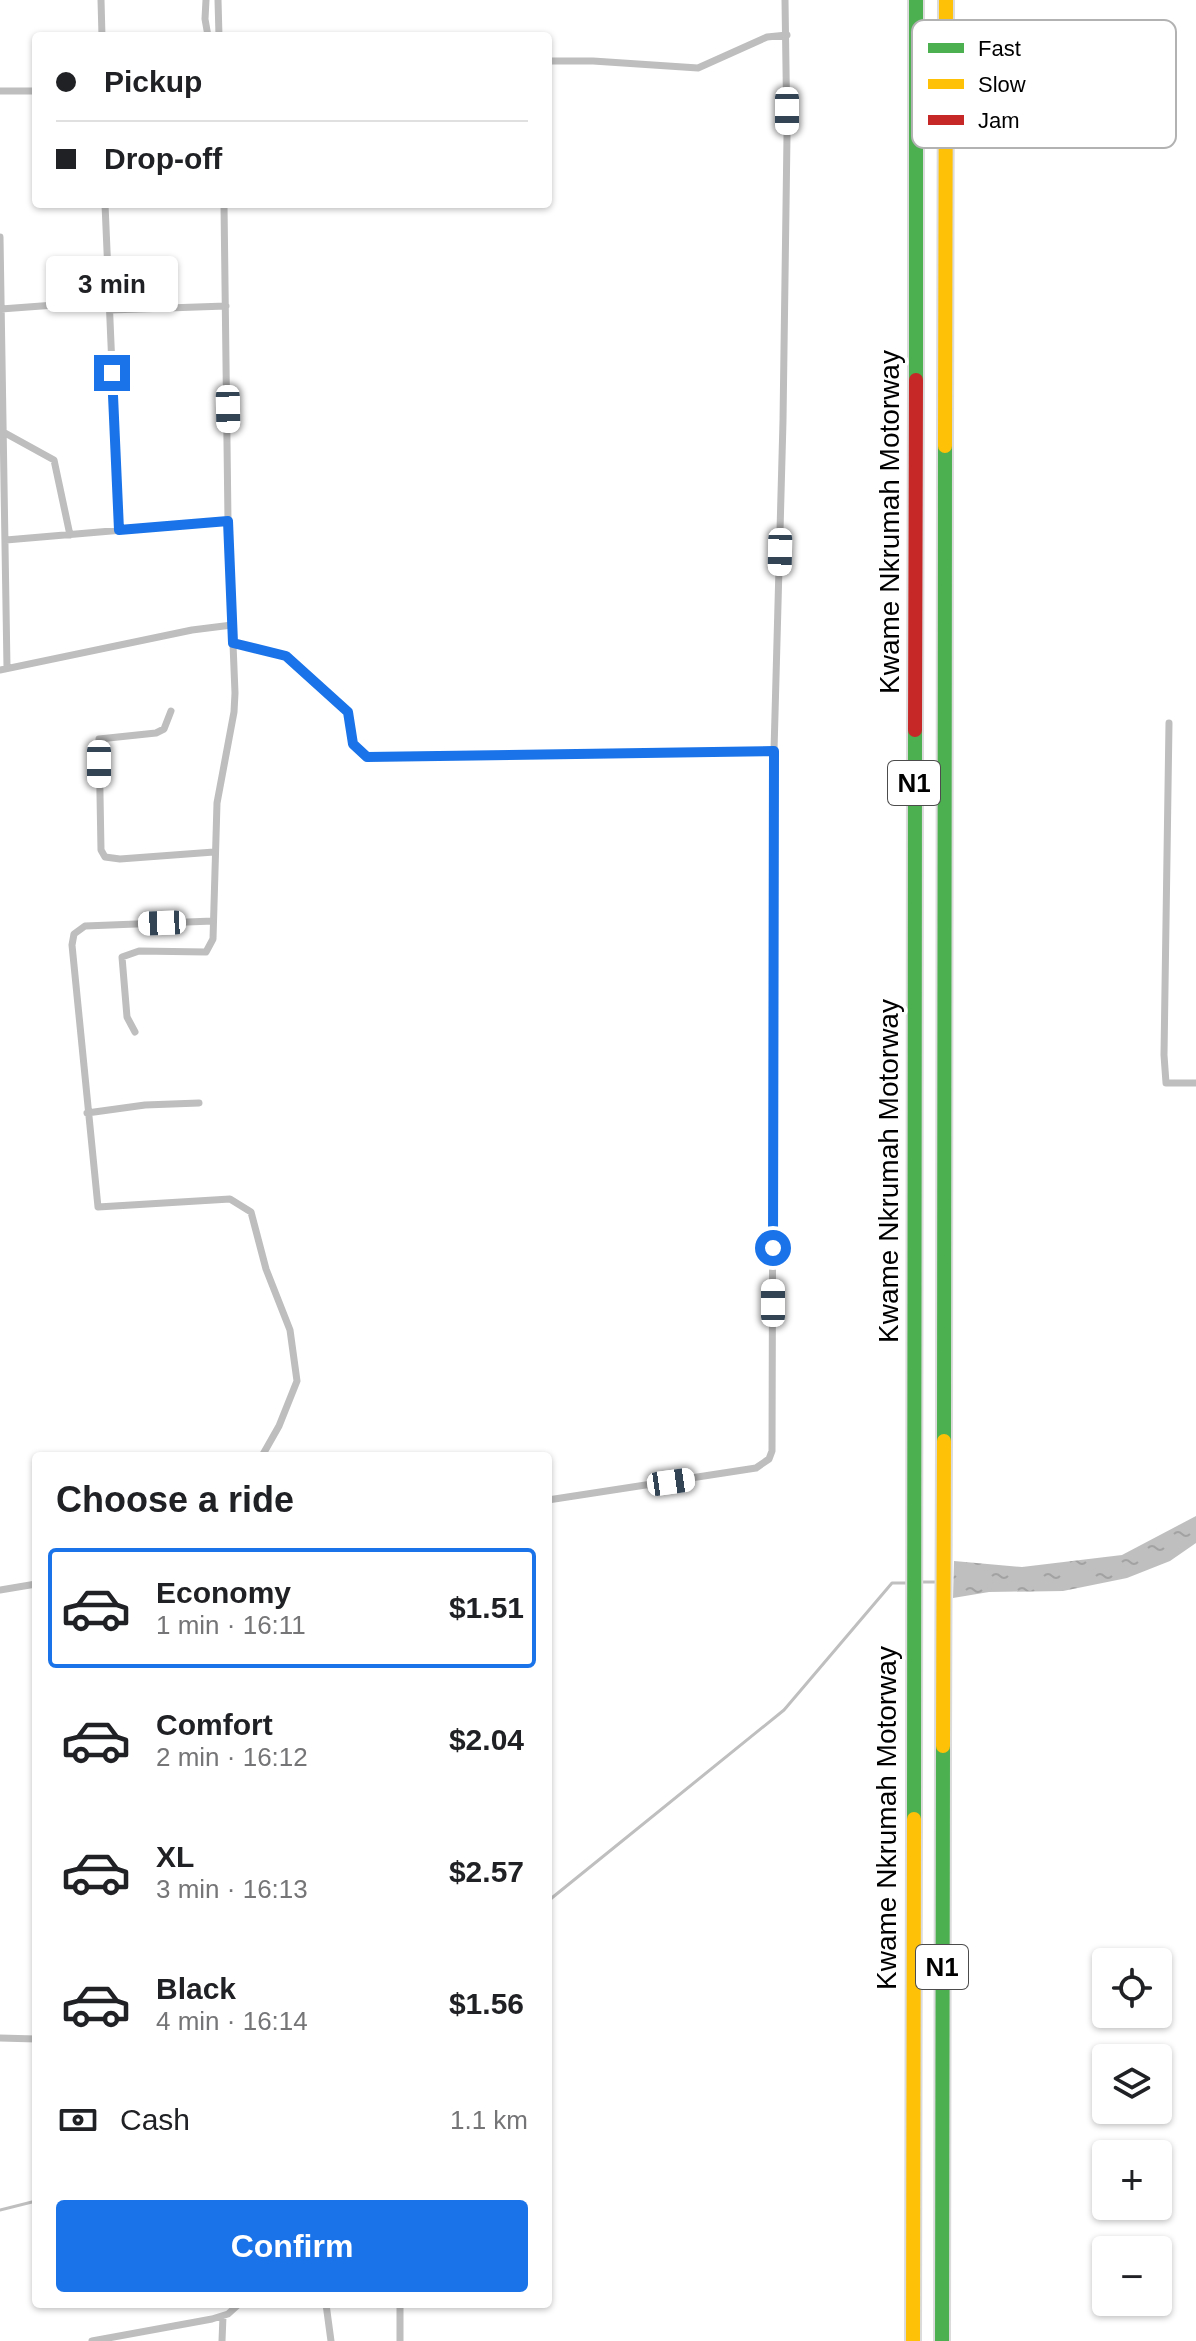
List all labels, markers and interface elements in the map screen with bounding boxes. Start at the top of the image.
legend [912,20,1176,148]
text: Fast [978,36,1021,61]
text: Pickup [104,65,202,98]
text: Slow [978,72,1026,97]
car [775,87,799,135]
text: Jam [978,108,1020,133]
text: Drop-off [104,142,222,175]
callout: 3 min [46,257,178,313]
text: 3 min [78,269,146,299]
street label: Kwame Nkrumah Motorway [874,350,905,694]
route end [94,355,130,391]
car [216,385,240,433]
car [768,528,792,576]
car [87,740,111,788]
road number: N1 [888,761,940,805]
car [138,910,186,936]
street label: Kwame Nkrumah Motorway [873,999,904,1343]
route start [755,1230,791,1266]
car [761,1279,785,1327]
car [646,1467,696,1497]
text: Choose a ride [56,1479,294,1520]
icon: car [60,1572,132,1644]
text: Economy [156,1576,291,1609]
text: $1.51 [449,1591,524,1624]
text: 1 min · 16:11 [156,1610,306,1640]
street label: Kwame Nkrumah Motorway [871,1646,902,1990]
icon: car [60,1704,132,1776]
text: Comfort [156,1708,273,1741]
text: $2.04 [449,1723,524,1756]
text: 2 min · 16:12 [156,1742,308,1772]
icon: car [60,1836,132,1908]
text: XL [156,1840,194,1873]
text: $2.57 [449,1855,524,1888]
text: 3 min · 16:13 [156,1874,308,1904]
road number: N1 [916,1945,968,1989]
map controls [1092,1948,1172,2316]
button: locate [1092,1948,1172,2028]
icon: car [60,1968,132,2040]
text: Black [156,1972,236,2005]
text: $1.56 [449,1987,524,2020]
text: 4 min · 16:14 [156,2006,308,2036]
button: layers [1092,2044,1172,2124]
icon: cash [56,2098,100,2142]
text: Cash [120,2103,190,2136]
text: 1.1 km [450,2105,528,2135]
button: + [1092,2140,1172,2220]
button: Confirm [56,2200,528,2292]
button: − [1092,2236,1172,2316]

